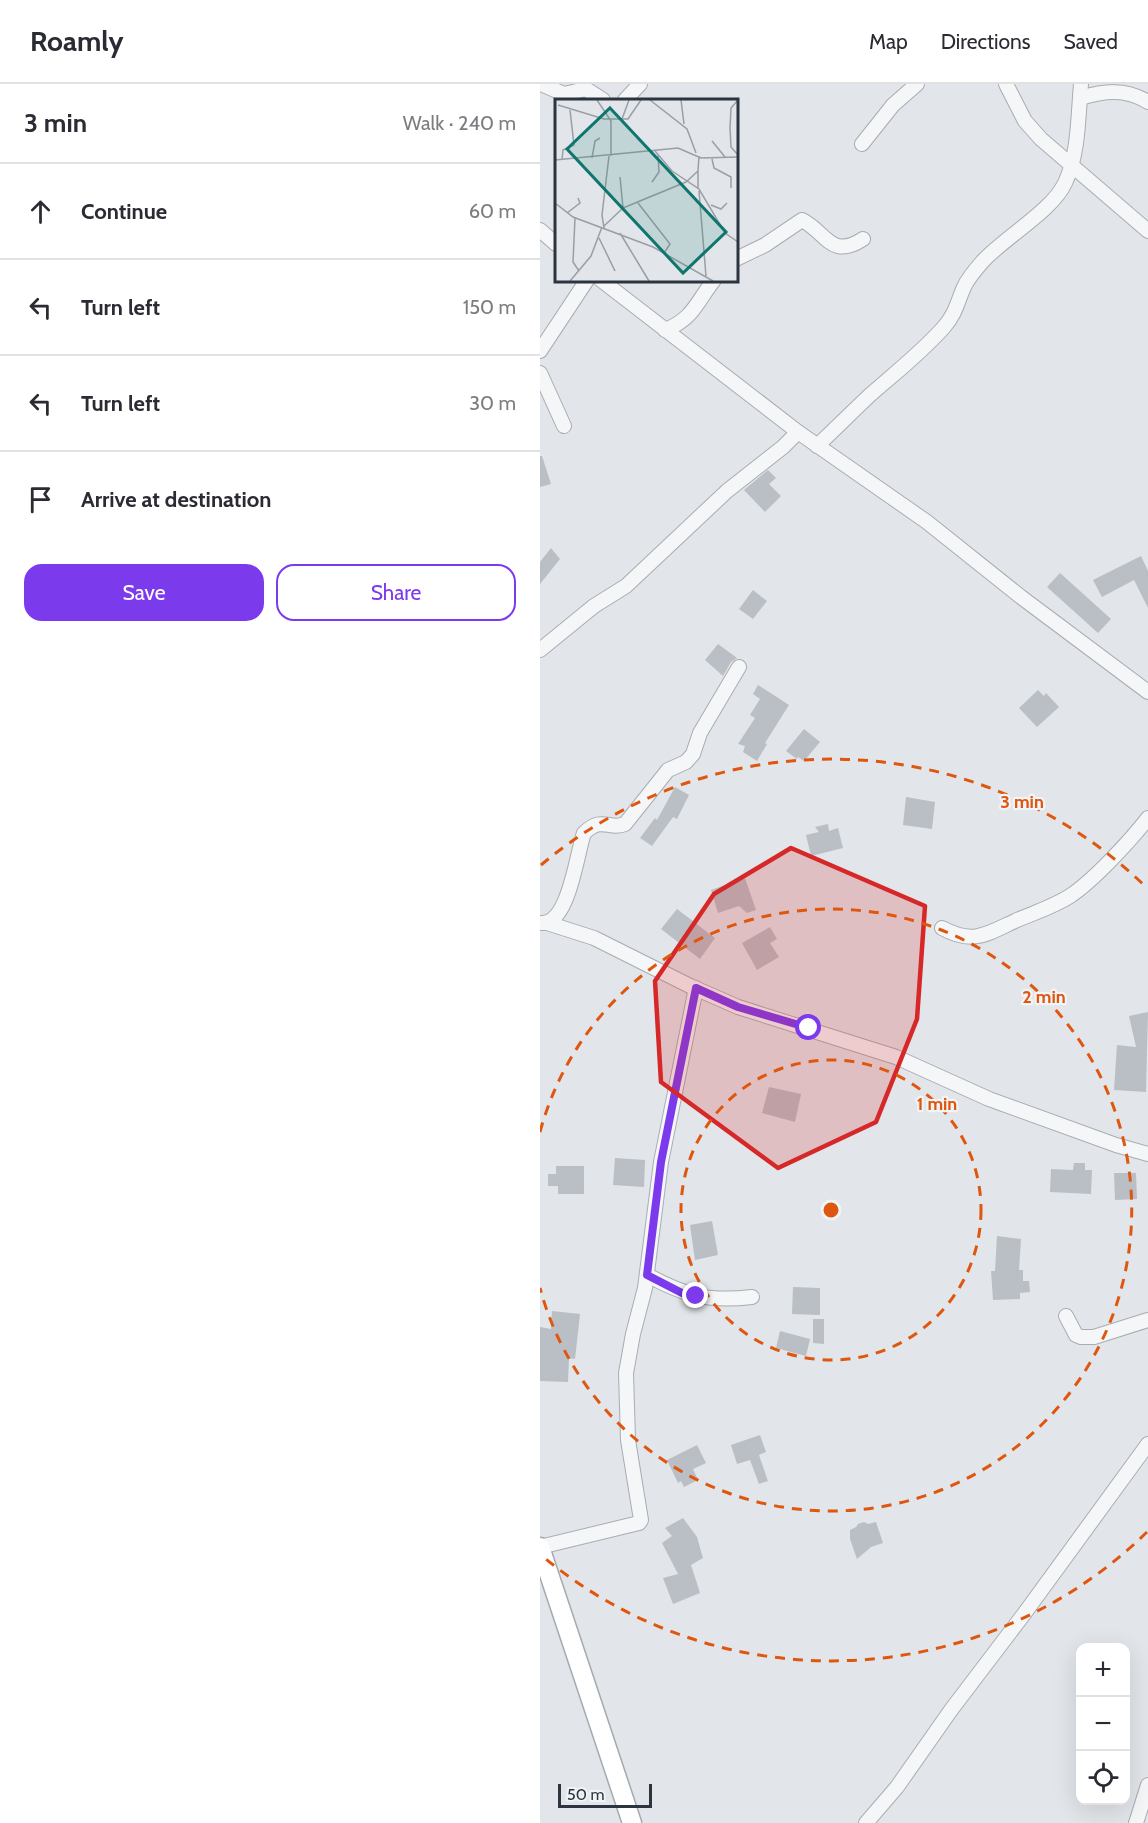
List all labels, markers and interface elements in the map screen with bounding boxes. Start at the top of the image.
text: Roamly [30,24,124,58]
text: Map [869,29,908,54]
text: Directions [941,29,1030,54]
text: Saved [1063,29,1118,54]
inset map [555,99,738,282]
text: 3 min [24,107,87,139]
text: Walk · 240 m [403,111,516,135]
icon: ahead [24,195,57,228]
text: Continue [81,198,167,225]
text: 60 m [469,199,516,223]
icon: left [24,291,57,324]
text: Turn left [81,294,160,321]
text: 150 m [463,295,516,319]
icon: left [24,387,57,420]
text: Turn left [81,390,160,417]
text: 30 m [469,391,516,415]
icon: arrive [24,483,57,516]
text: Arrive at destination [81,486,271,513]
button: Save [24,564,264,621]
button: Share [276,564,516,621]
text: 3 min [1000,791,1044,813]
text: 2 min [1022,986,1066,1008]
route start [795,1014,821,1040]
text: 1 min [917,1093,957,1115]
centre of rings [821,1200,841,1220]
route end [682,1282,708,1308]
map controls [1076,1643,1130,1805]
button: + [1076,1643,1130,1697]
button: − [1076,1697,1130,1751]
button: locate [1076,1751,1130,1805]
scale bar [558,1781,652,1808]
text: 50 m [567,1785,604,1804]

